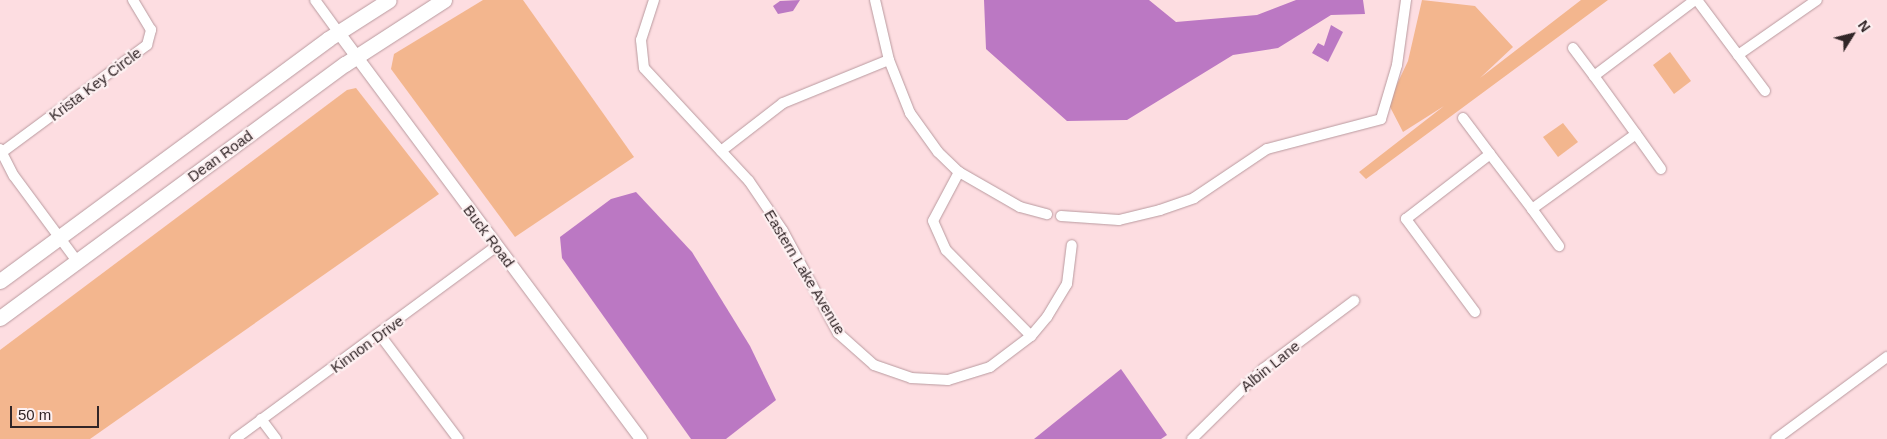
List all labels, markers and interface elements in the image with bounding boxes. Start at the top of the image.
north arrow [1827,10,1877,60]
text: N [1855,17,1874,35]
street label: Krista Key Circle [45,43,145,125]
street label: Dean Road [184,126,256,186]
street label: Buck Road [460,201,518,271]
street label: Eastern Lake Avenue [760,206,850,338]
street label: Kinnon Drive [327,311,407,377]
street label: Albin Lane [1237,337,1303,395]
scale bar [12,396,101,428]
text: 50 m [18,406,51,423]

